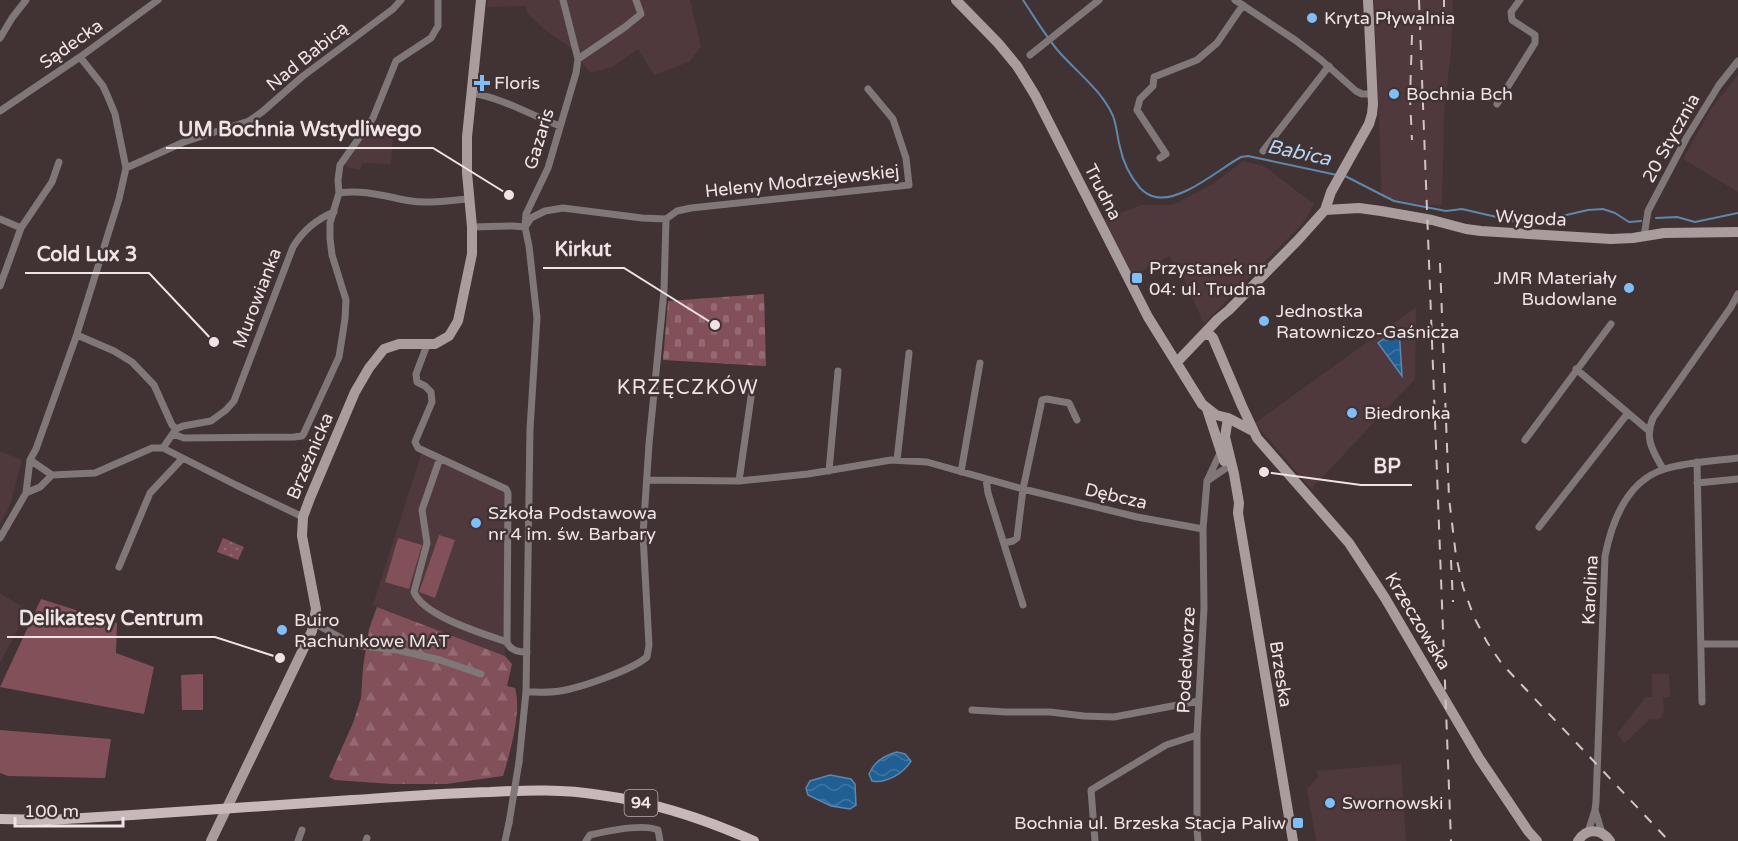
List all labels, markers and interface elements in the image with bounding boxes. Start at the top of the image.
place label: Kryta Pływalnia [1324,7,1455,29]
marker: Kryta Pływalnia [1305,11,1319,25]
street label: Sądecka [35,14,107,74]
street label: Nad Babicą [262,16,352,96]
place label: Floris [494,72,540,94]
marker: Floris [475,76,489,90]
place label: Bochnia Bch [1406,83,1513,105]
marker: Bochnia Bch [1387,87,1401,101]
street label: 20 Stycznia [1638,90,1704,186]
street label: Gazaris [519,106,559,172]
callout: UM Bochnia Wstydliwego [166,110,433,148]
text: UM Bochnia Wstydliwego [178,118,422,142]
water label: Babica [1265,135,1334,172]
street label: Heleny Modrzejewskiej [704,160,900,202]
street label: Trudna [1080,160,1126,224]
street label: Wygoda [1495,205,1567,231]
callout: Kirkut [543,230,624,268]
callout: Cold Lux 3 [25,235,149,273]
text: Kirkut [555,238,612,262]
text: Cold Lux 3 [37,243,137,267]
street label: Murowianka [228,245,286,351]
place label: Przystanek nr 04: ul. Trudna [1149,257,1266,300]
place label: JMR Materiały Budowlane [1494,267,1617,310]
marker: Przystanek nr 04: ul. Trudna [1130,271,1144,285]
marker: JMR Materiały Budowlane [1622,281,1636,295]
place label: Jednostka Ratowniczo-Gaśnicza [1276,300,1459,343]
marker: Jednostka Ratowniczo-Gaśnicza [1257,314,1271,328]
district label: KRZĘCZKÓW [617,375,759,400]
place label: Biedronka [1364,402,1451,424]
marker: Biedronka [1345,406,1359,420]
street label: Brzeźnicka [282,409,338,503]
callout: BP [1361,447,1412,485]
text: BP [1373,455,1401,479]
street label: Dębcza [1083,478,1149,514]
place label: Szkoła Podstawowa nr 4 im. św. Barbary [488,502,657,545]
marker: Szkoła Podstawowa nr 4 im. św. Barbary [469,516,483,530]
street label: Karolina [1577,555,1603,625]
street label: Krzeczowska [1380,568,1456,674]
callout: Delikatesy Centrum [7,599,215,637]
street label: Podedworze [1172,606,1200,714]
text: Delikatesy Centrum [19,607,203,631]
place label: Buiro Rachunkowe MAT [294,609,450,652]
marker: Buiro Rachunkowe MAT [275,623,289,637]
street label: Brzeska [1265,639,1297,709]
scale bar [15,790,123,828]
road number: 94 [624,790,658,816]
place label: Swornowski [1342,792,1443,814]
marker: Swornowski [1323,796,1337,810]
text: 100 m [24,800,79,822]
place label: Bochnia ul. Brzeska Stacja Paliw [1014,812,1286,834]
marker: Bochnia ul. Brzeska Stacja Paliw [1291,816,1305,830]

